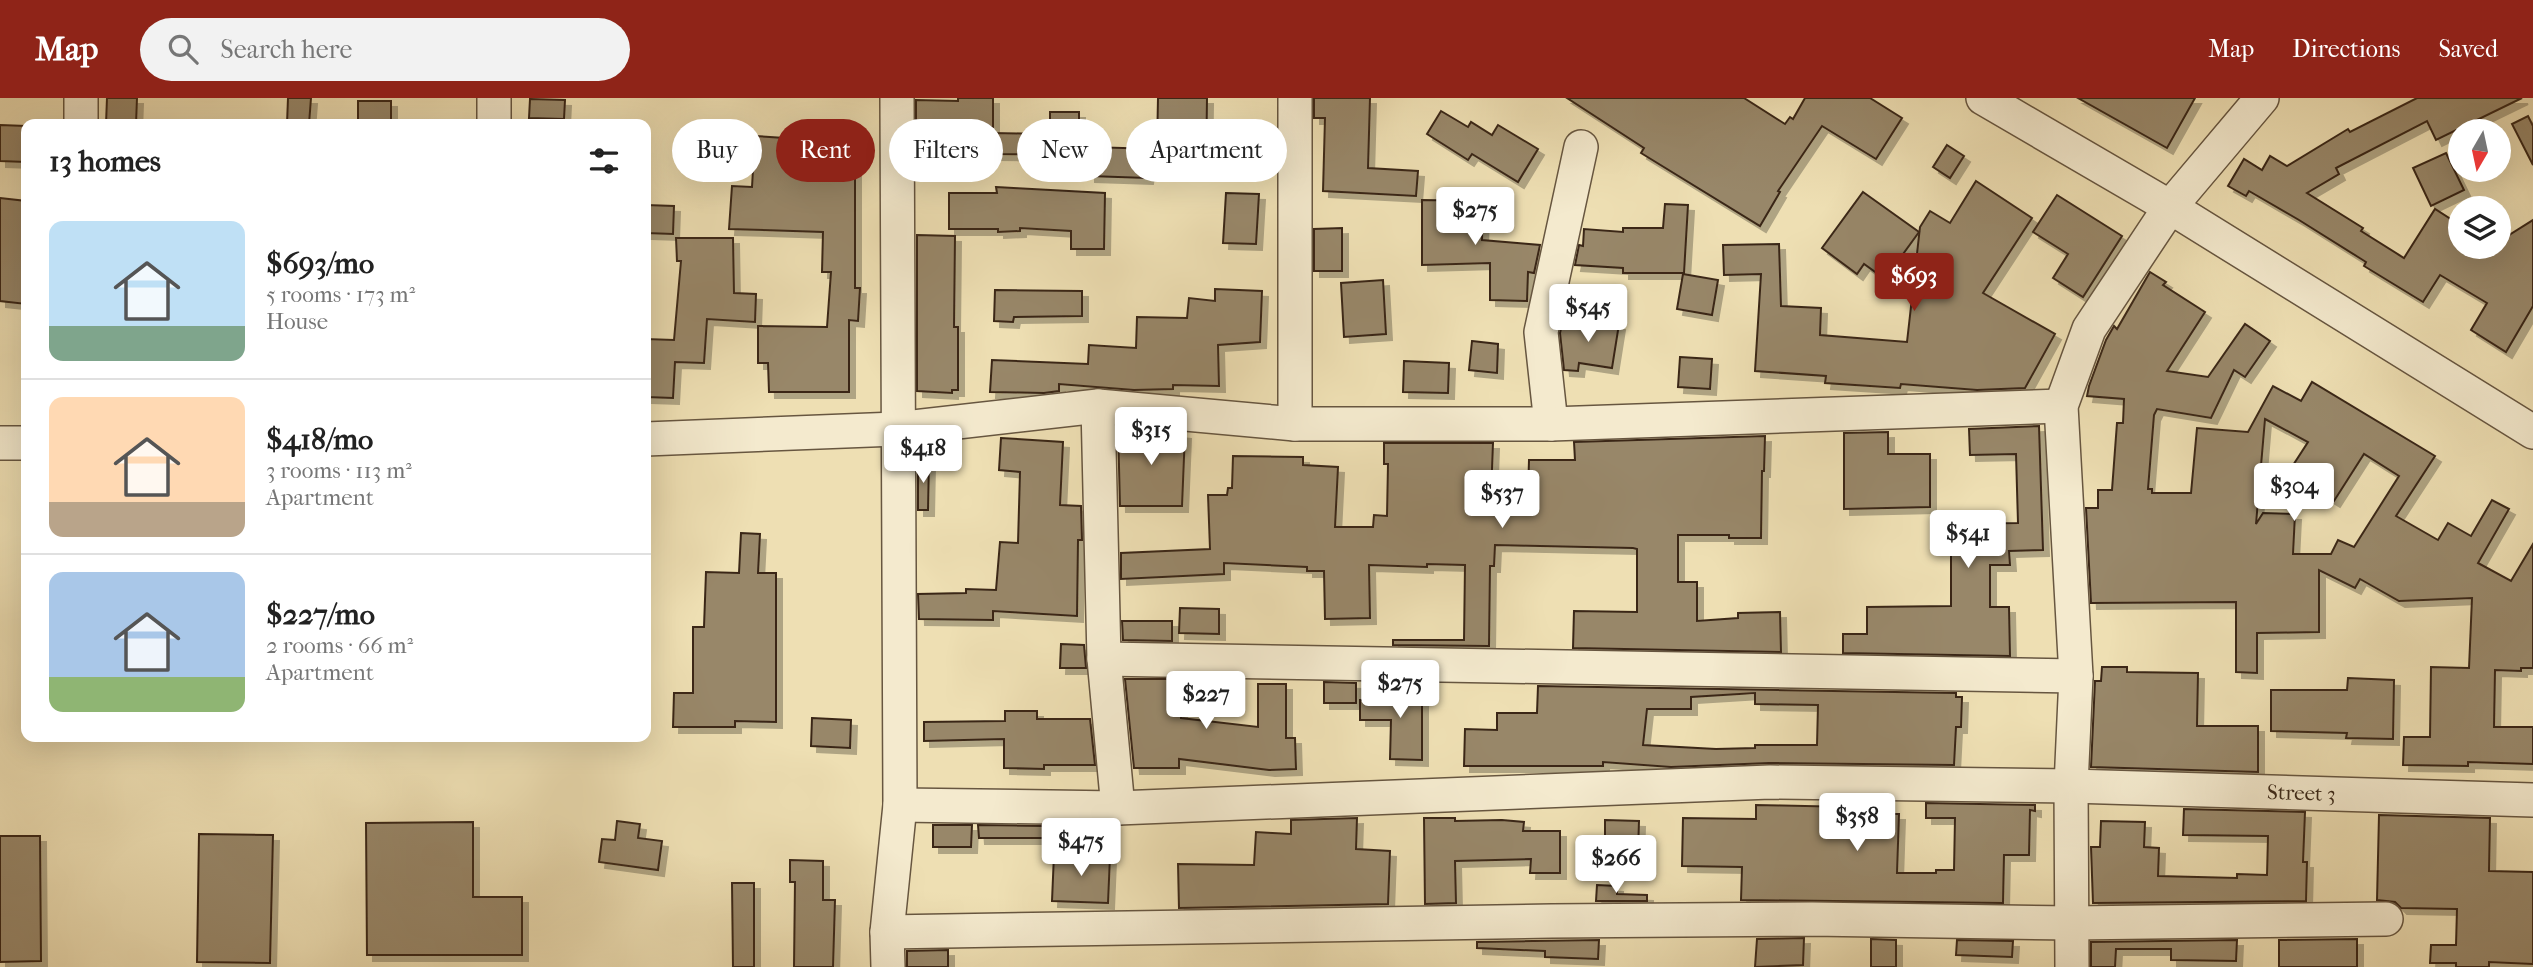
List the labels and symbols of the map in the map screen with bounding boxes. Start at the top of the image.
north arrow [2448,119,2511,182]
pin: $275 [1434,188,1516,247]
pin: $693 [1873,254,1955,313]
pin: $545 [1547,285,1629,344]
pin: $315 [1110,408,1192,467]
pin: $418 [882,426,964,485]
pin: $304 [2253,464,2335,523]
pin: $537 [1461,470,1543,530]
pin: $541 [1927,510,2009,570]
pin: $275 [1359,660,1441,720]
pin: $227 [1165,672,1247,731]
street label: Street 3 [2267,780,2336,806]
pin: $358 [1816,794,1898,853]
pin: $475 [1040,818,1122,878]
pin: $266 [1575,836,1657,895]

